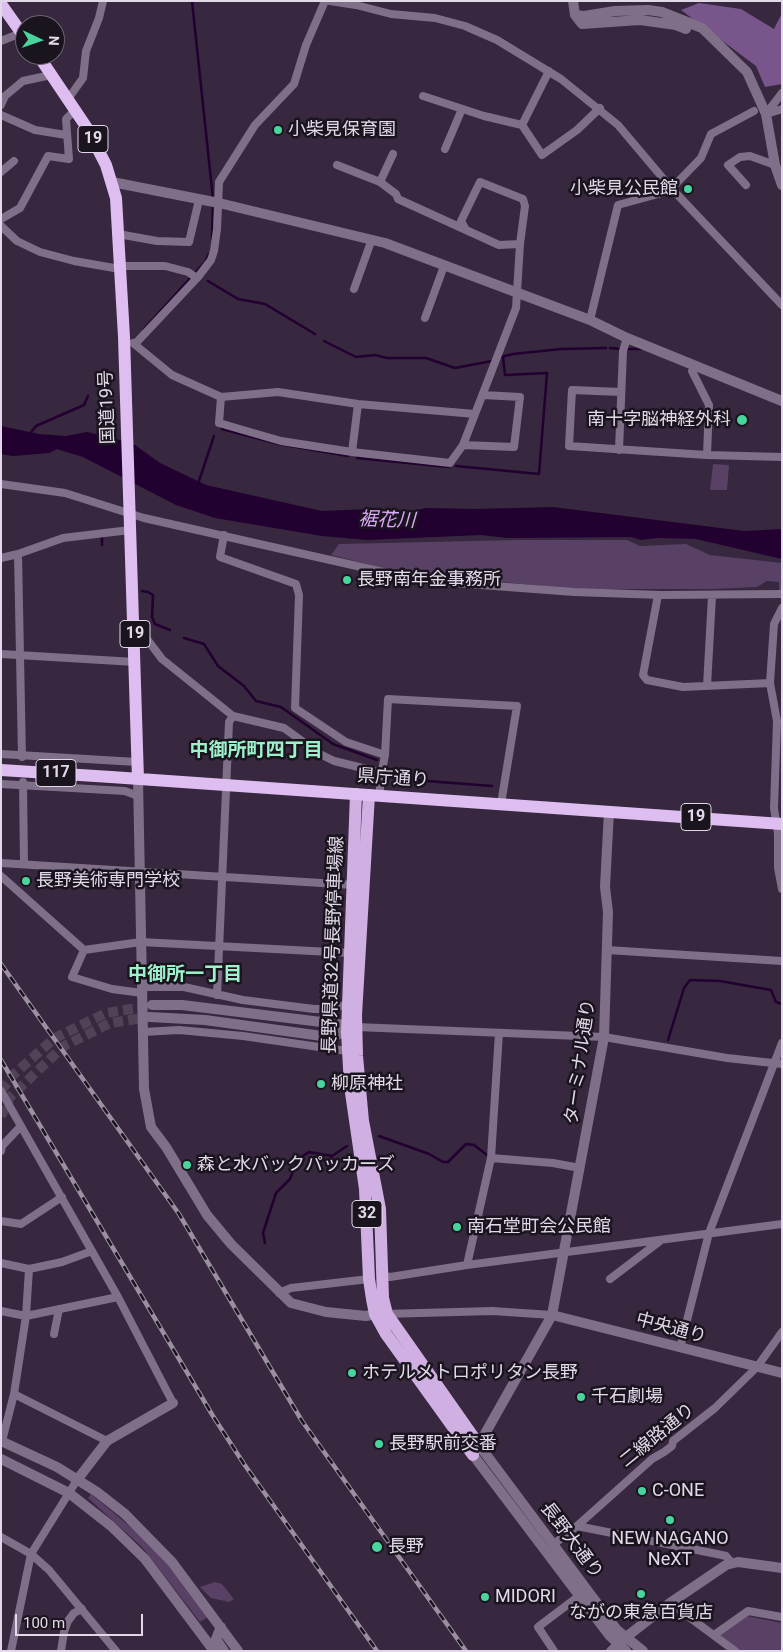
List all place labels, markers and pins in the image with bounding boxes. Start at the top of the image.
place label: 小柴見保育園 [288,119,396,141]
marker: 小柴見保育園 [272,124,284,136]
place label: 小柴見公民館 [570,178,678,200]
marker: 小柴見公民館 [682,183,694,195]
place label: 南十字脳神経外科 [587,409,731,431]
marker: 南十字脳神経外科 [735,413,749,427]
place label: 長野南年金事務所 [357,569,501,591]
marker: 長野南年金事務所 [341,574,353,586]
place label: 長野美術専門学校 [36,870,180,892]
marker: 長野美術専門学校 [20,875,32,887]
place label: 柳原神社 [331,1073,403,1095]
marker: 柳原神社 [315,1078,327,1090]
place label: 森と水バックパッカーズ [197,1154,395,1176]
marker: 森と水バックパッカーズ [181,1159,193,1171]
place label: 南石堂町会公民館 [467,1216,611,1238]
marker: 南石堂町会公民館 [451,1221,463,1233]
place label: ホテルメトロポリタン長野 [362,1362,578,1384]
marker: ホテルメトロポリタン長野 [346,1367,358,1379]
place label: 千石劇場 [591,1386,663,1408]
marker: 千石劇場 [575,1391,587,1403]
place label: 長野駅前交番 [389,1433,497,1455]
marker: 長野駅前交番 [373,1438,385,1450]
place label: C-ONE [652,1480,704,1502]
marker: C-ONE [636,1485,648,1497]
marker: NEW NAGANO NeXT [664,1514,676,1526]
place label: NEW NAGANO NeXT [611,1528,729,1570]
place label: 長野 [388,1536,424,1558]
marker: 長野 [370,1540,384,1554]
place label: MIDORI [495,1586,556,1608]
marker: ながの東急百貨店 [635,1588,647,1600]
marker: MIDORI [479,1591,491,1603]
place label: ながの東急百貨店 [569,1602,713,1624]

